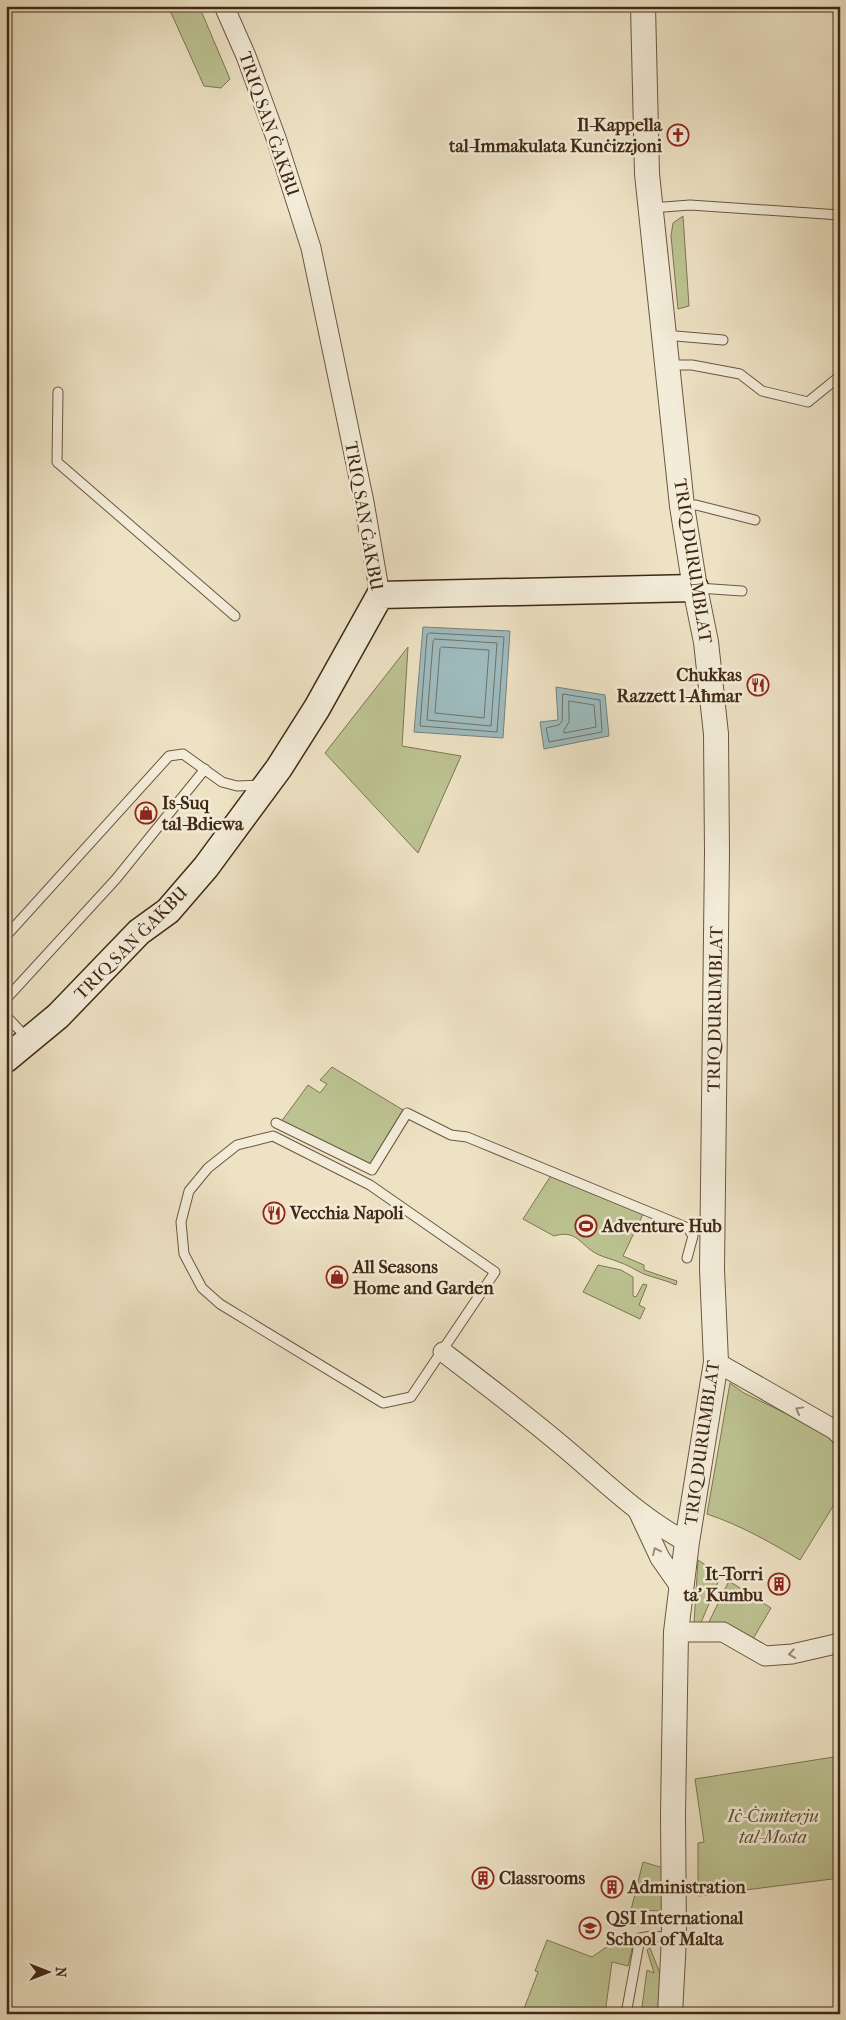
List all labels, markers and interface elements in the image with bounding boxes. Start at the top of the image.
street label: TRIQ SAN ĠAKBU [234,49,303,199]
place label: Il-Kappella tal-Immakulata Kunċizzjoni [448,115,663,157]
church icon: Il-Kappella tal-Immakulata Kunċizzjoni [666,123,690,147]
street label: TRIQ SAN ĠAKBU [340,440,387,593]
street label: TRIQ DURUMBLAT [669,477,716,646]
place label: Chukkas Razzett l-Aħmar [617,665,742,707]
restaurant icon: Chukkas Razzett l-Aħmar [746,673,770,697]
place label: Is-Suq tal-Bdiewa [161,793,244,835]
shop icon: Is-Suq tal-Bdiewa [134,801,158,825]
street label: TRIQ SAN ĠAKBU [70,882,192,1004]
street label: TRIQ DURUMBLAT [704,925,727,1092]
restaurant icon: Vecchia Napoli [262,1201,286,1225]
place label: Vecchia Napoli [289,1203,404,1224]
sports icon: Adventure Hub [574,1214,598,1238]
place label: Adventure Hub [601,1216,722,1237]
place label: All Seasons Home and Garden [352,1257,494,1299]
shop icon: All Seasons Home and Garden [325,1265,349,1289]
street label: TRIQ DURUMBLAT [681,1358,725,1527]
one-way arrow [795,1406,804,1416]
one-way arrow [653,1547,663,1556]
place label: It-Torri ta' Kumbu [682,1564,764,1606]
building icon: It-Torri ta' Kumbu [767,1572,791,1596]
one-way arrow [788,1648,797,1658]
park label: Iċ-Ċimiterju tal-Mosta [726,1806,819,1848]
building icon: Classrooms [471,1866,495,1890]
place label: Classrooms [499,1868,585,1889]
building icon: Administration [600,1875,624,1899]
place label: Administration [627,1877,746,1898]
place label: QSI International School of Malta [606,1908,745,1950]
school or university icon: QSI International School of Malta [578,1916,602,1940]
north arrow [22,1948,72,1998]
text: N [52,1967,69,1978]

